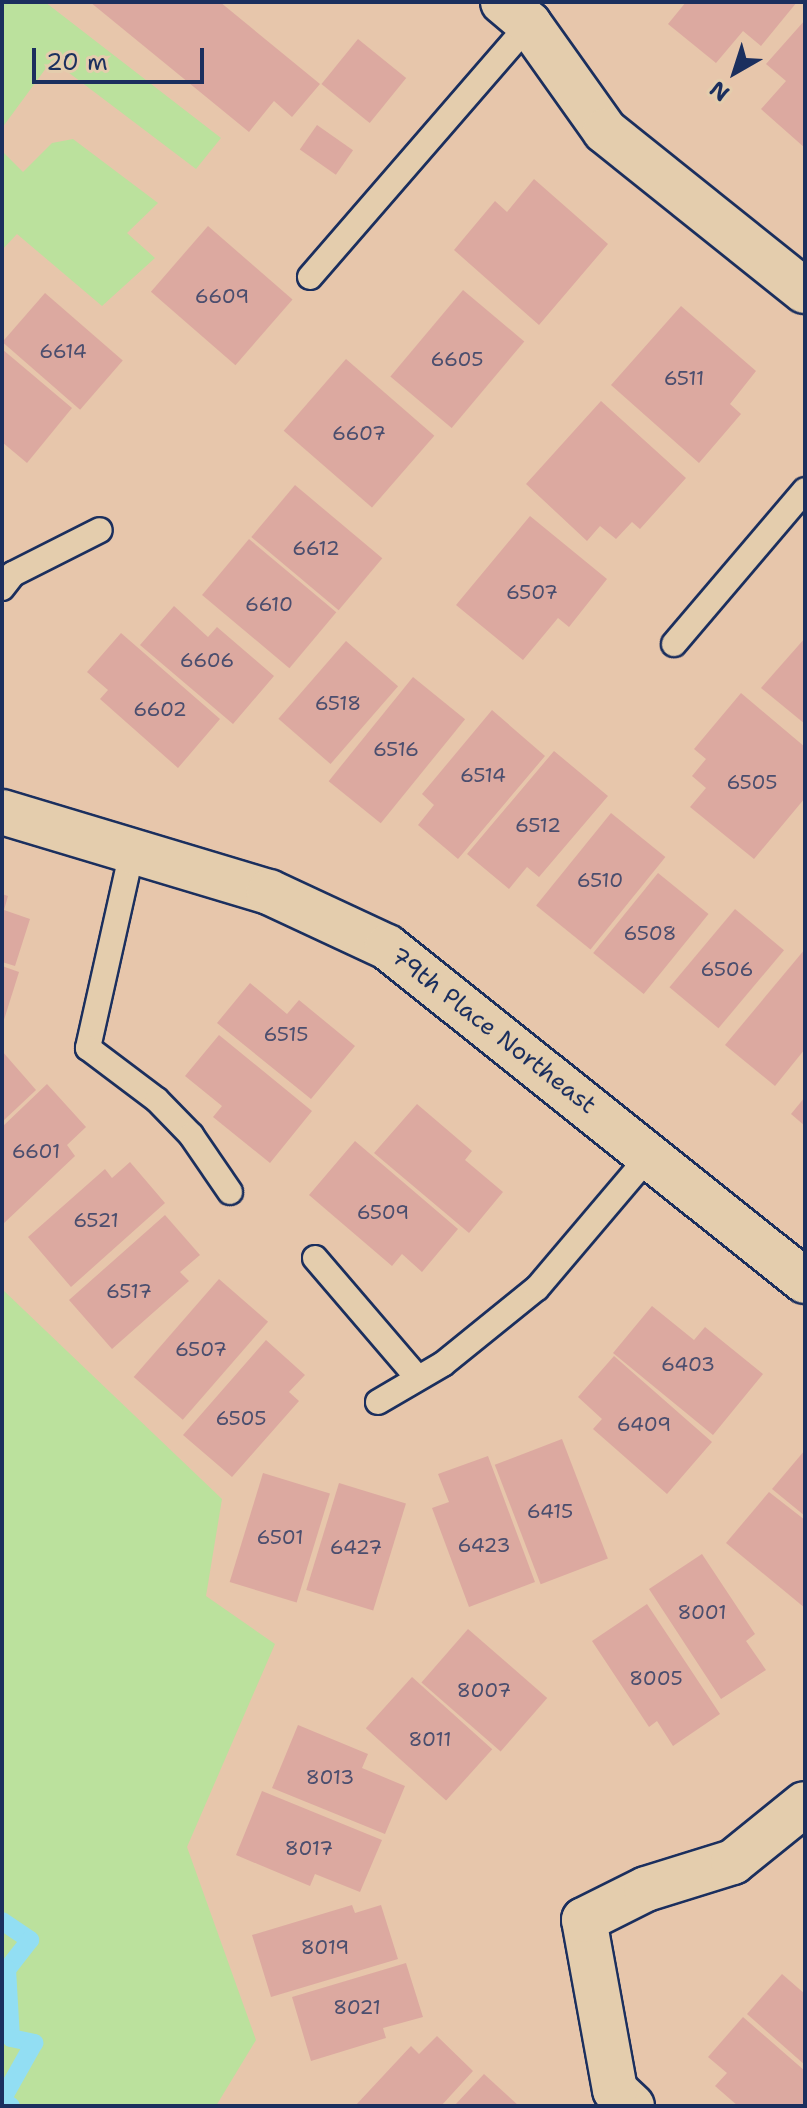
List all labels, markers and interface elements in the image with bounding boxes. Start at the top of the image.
scale bar [36,32,208,82]
north arrow [695,32,775,112]
text: 20 m [46,46,108,78]
text: N [704,74,735,108]
house number: 6609 [195,284,249,308]
house number: 6614 [39,339,87,363]
house number: 6605 [431,347,483,371]
house number: 6511 [664,366,704,390]
house number: 6607 [332,421,386,445]
house number: 6612 [292,536,340,560]
house number: 6507 [506,580,558,604]
house number: 6610 [245,592,293,616]
house number: 6606 [180,648,234,672]
house number: 6518 [315,691,361,715]
house number: 6602 [133,697,187,721]
house number: 6516 [373,737,419,761]
house number: 6514 [460,763,506,787]
house number: 6505 [726,770,778,794]
house number: 6512 [515,813,561,837]
house number: 6510 [577,868,623,892]
house number: 6508 [624,921,676,945]
street label: 79th Place Northeast [385,942,601,1120]
house number: 6506 [701,957,753,981]
house number: 6515 [264,1022,308,1046]
house number: 6601 [12,1139,60,1163]
house number: 6509 [357,1200,409,1224]
house number: 6521 [73,1208,119,1232]
house number: 6517 [106,1279,152,1303]
house number: 6507 [175,1337,227,1361]
house number: 6403 [661,1352,715,1376]
house number: 6505 [215,1406,267,1430]
house number: 6409 [617,1412,671,1436]
house number: 6415 [527,1499,573,1523]
house number: 6501 [257,1525,303,1549]
house number: 6423 [458,1533,510,1557]
house number: 6427 [330,1535,382,1559]
house number: 8001 [677,1600,727,1624]
house number: 8005 [629,1666,683,1690]
house number: 8007 [457,1678,511,1702]
house number: 8011 [408,1727,452,1751]
house number: 8013 [306,1765,354,1789]
house number: 8017 [285,1836,333,1860]
house number: 8019 [301,1935,349,1959]
house number: 8021 [333,1995,381,2019]

